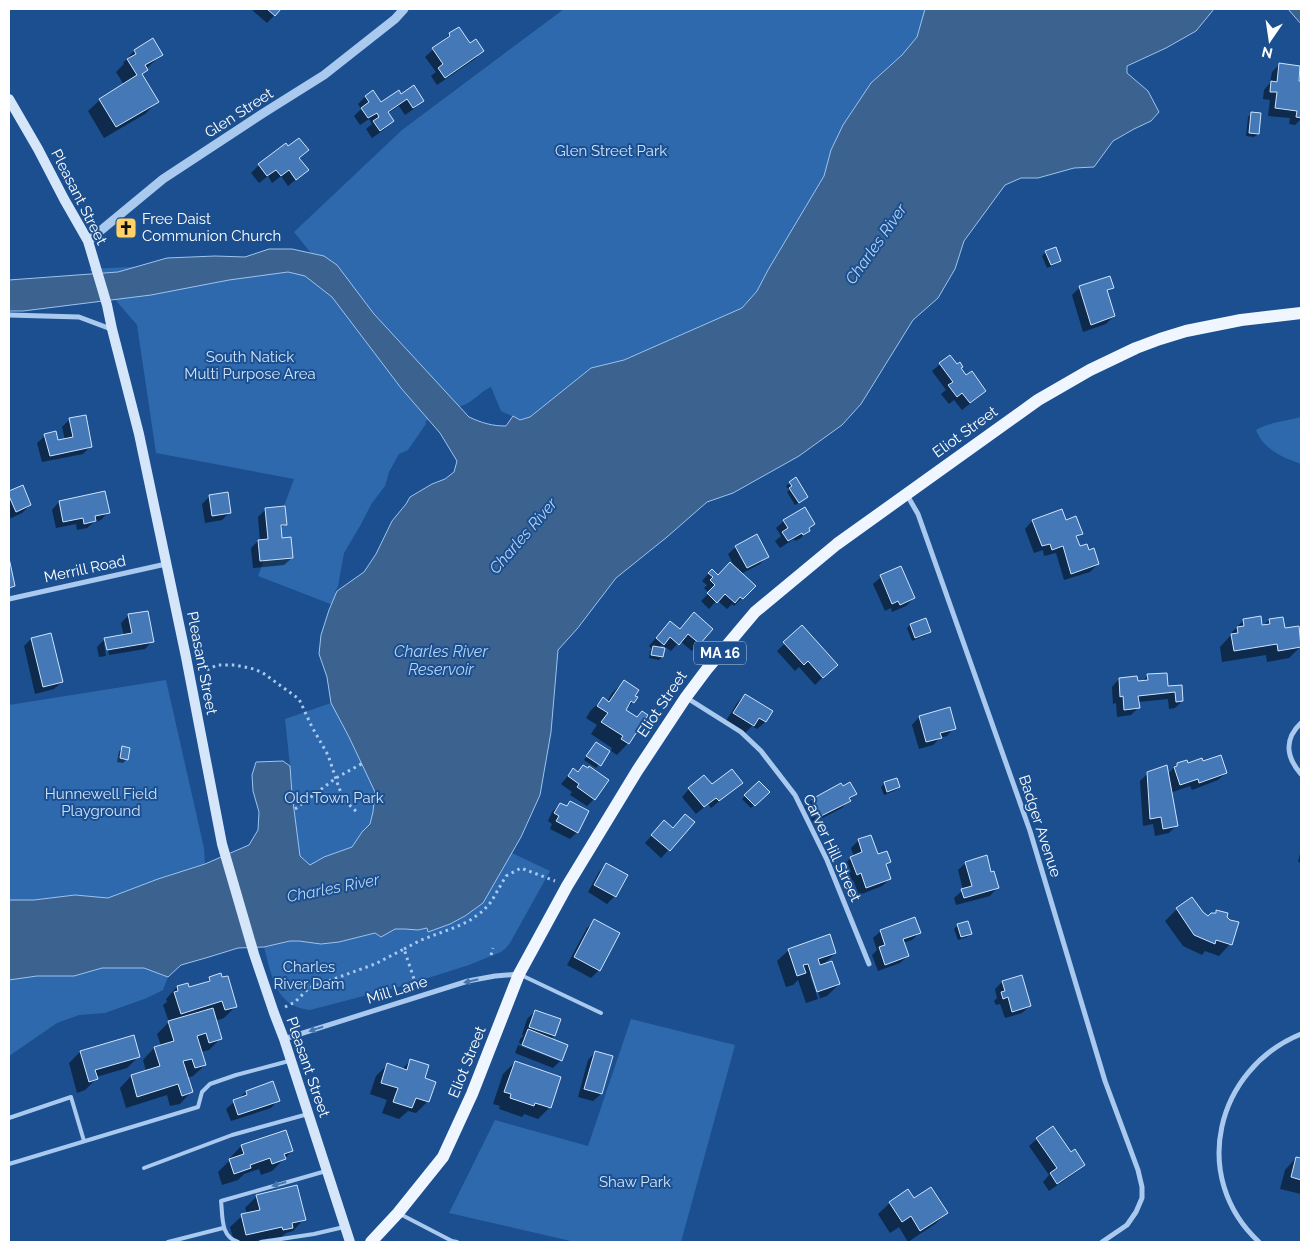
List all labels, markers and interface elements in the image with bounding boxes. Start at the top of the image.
north arrow [1245,15,1295,65]
text: N [1260,44,1274,62]
street label: Glen Street [201,84,277,142]
park label: Glen Street Park [555,142,667,160]
street label: Pleasant Street [47,146,111,248]
water label: Charles River [841,200,911,288]
place label: Free Daist Communion Church [142,210,281,245]
church icon: Free Daist Communion Church [114,216,138,240]
park label: South Natick Multi Purpose Area [184,348,316,383]
street label: Eliot Street [929,402,1001,462]
water label: Charles River [485,494,561,578]
street label: Merrill Road [42,552,128,586]
street label: Pleasant Street [183,610,221,716]
road number: MA 16 [694,641,746,664]
water label: Charles River Reservoir [394,642,488,679]
street label: Eliot Street [633,668,691,740]
street label: Badger Avenue [1015,773,1065,880]
park label: Hunnewell Field Playground [45,785,157,820]
park label: Old Town Park [284,789,384,807]
street label: Carver Hill Street [799,791,865,905]
water label: Charles River [285,870,381,906]
park label: Charles River Dam [274,958,344,993]
street label: Mill Lane [365,972,430,1008]
one-way arrow [464,977,479,985]
street label: Pleasant Street [282,1014,334,1120]
street label: Eliot Street [444,1024,490,1100]
one-way arrow [308,1025,323,1033]
park label: Shaw Park [599,1173,671,1191]
one-way arrow [272,1181,287,1189]

